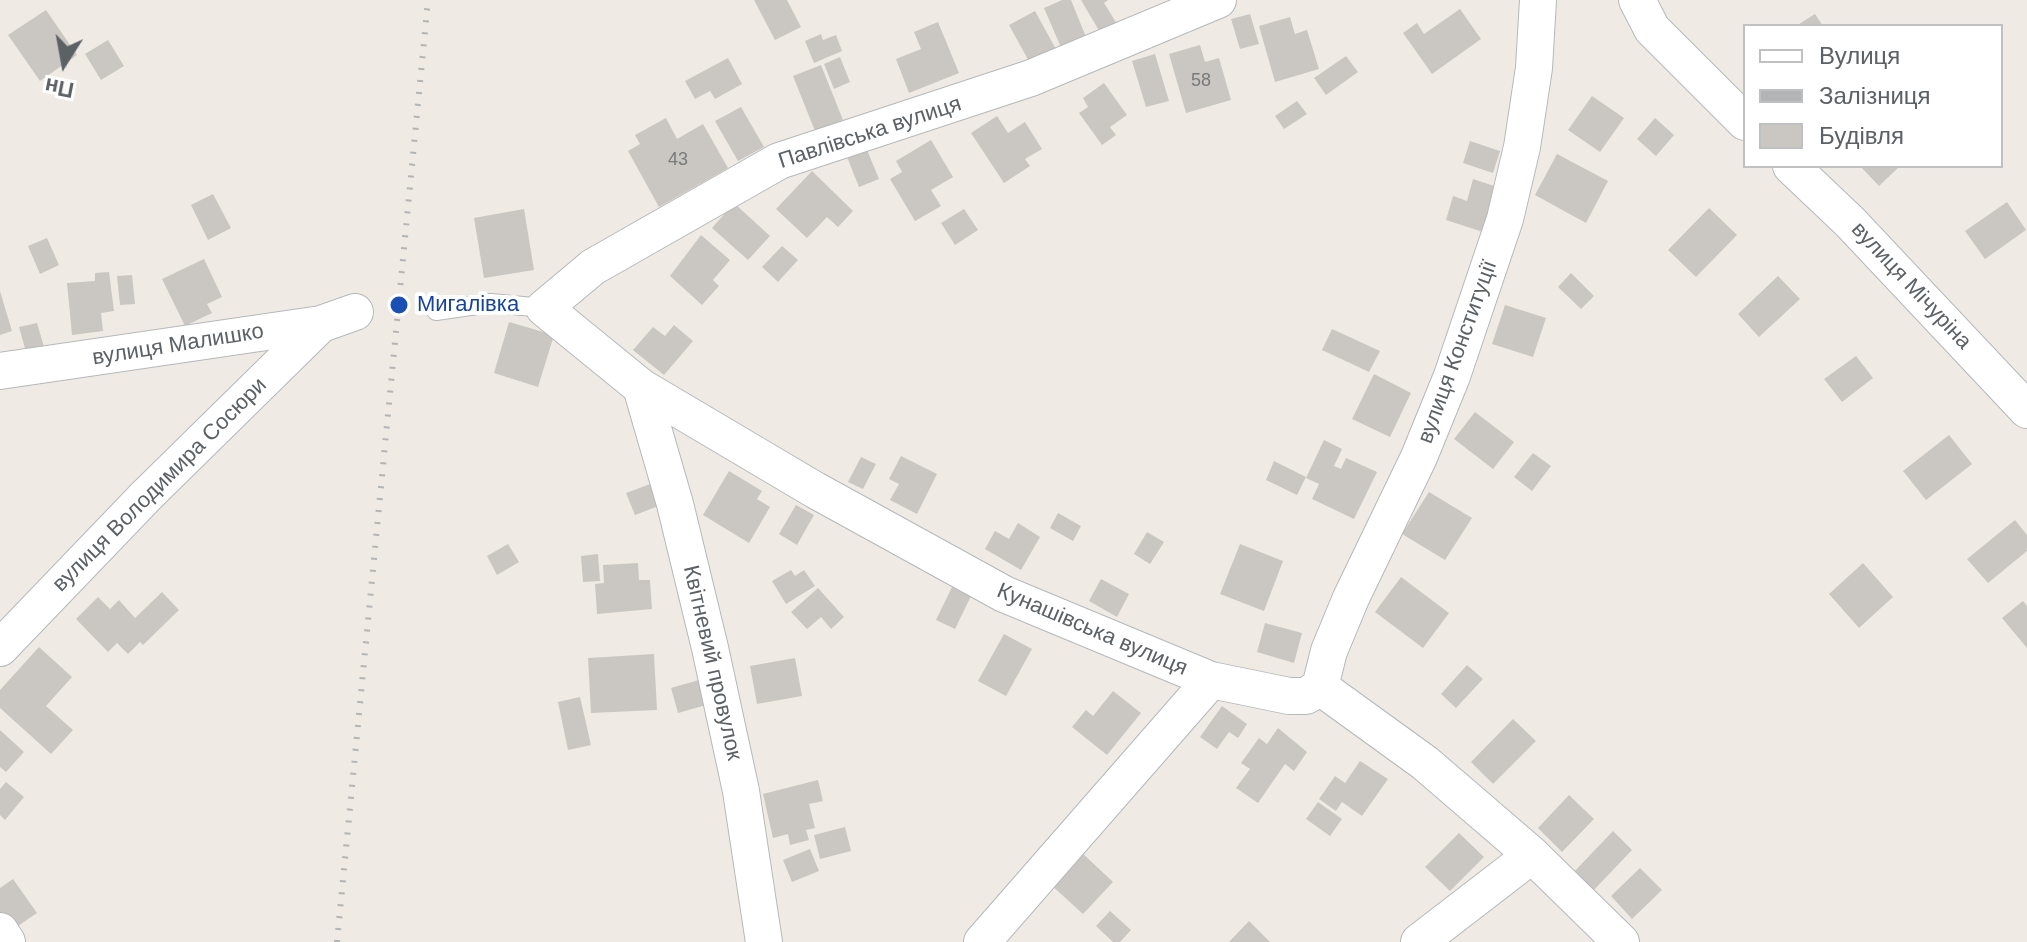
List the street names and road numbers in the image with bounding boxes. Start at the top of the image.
street label: Павлівська вулиця [775,91,965,175]
street label: вулиця Мічуріна [1845,217,1977,355]
street label: вулиця Конституції [1413,257,1503,447]
street label: вулиця Малишко [90,318,266,372]
street label: вулиця Володимира Сосюри [47,372,273,598]
street label: Квітневий провулок [677,563,747,763]
street label: Кунашівська вулиця [993,578,1191,682]

